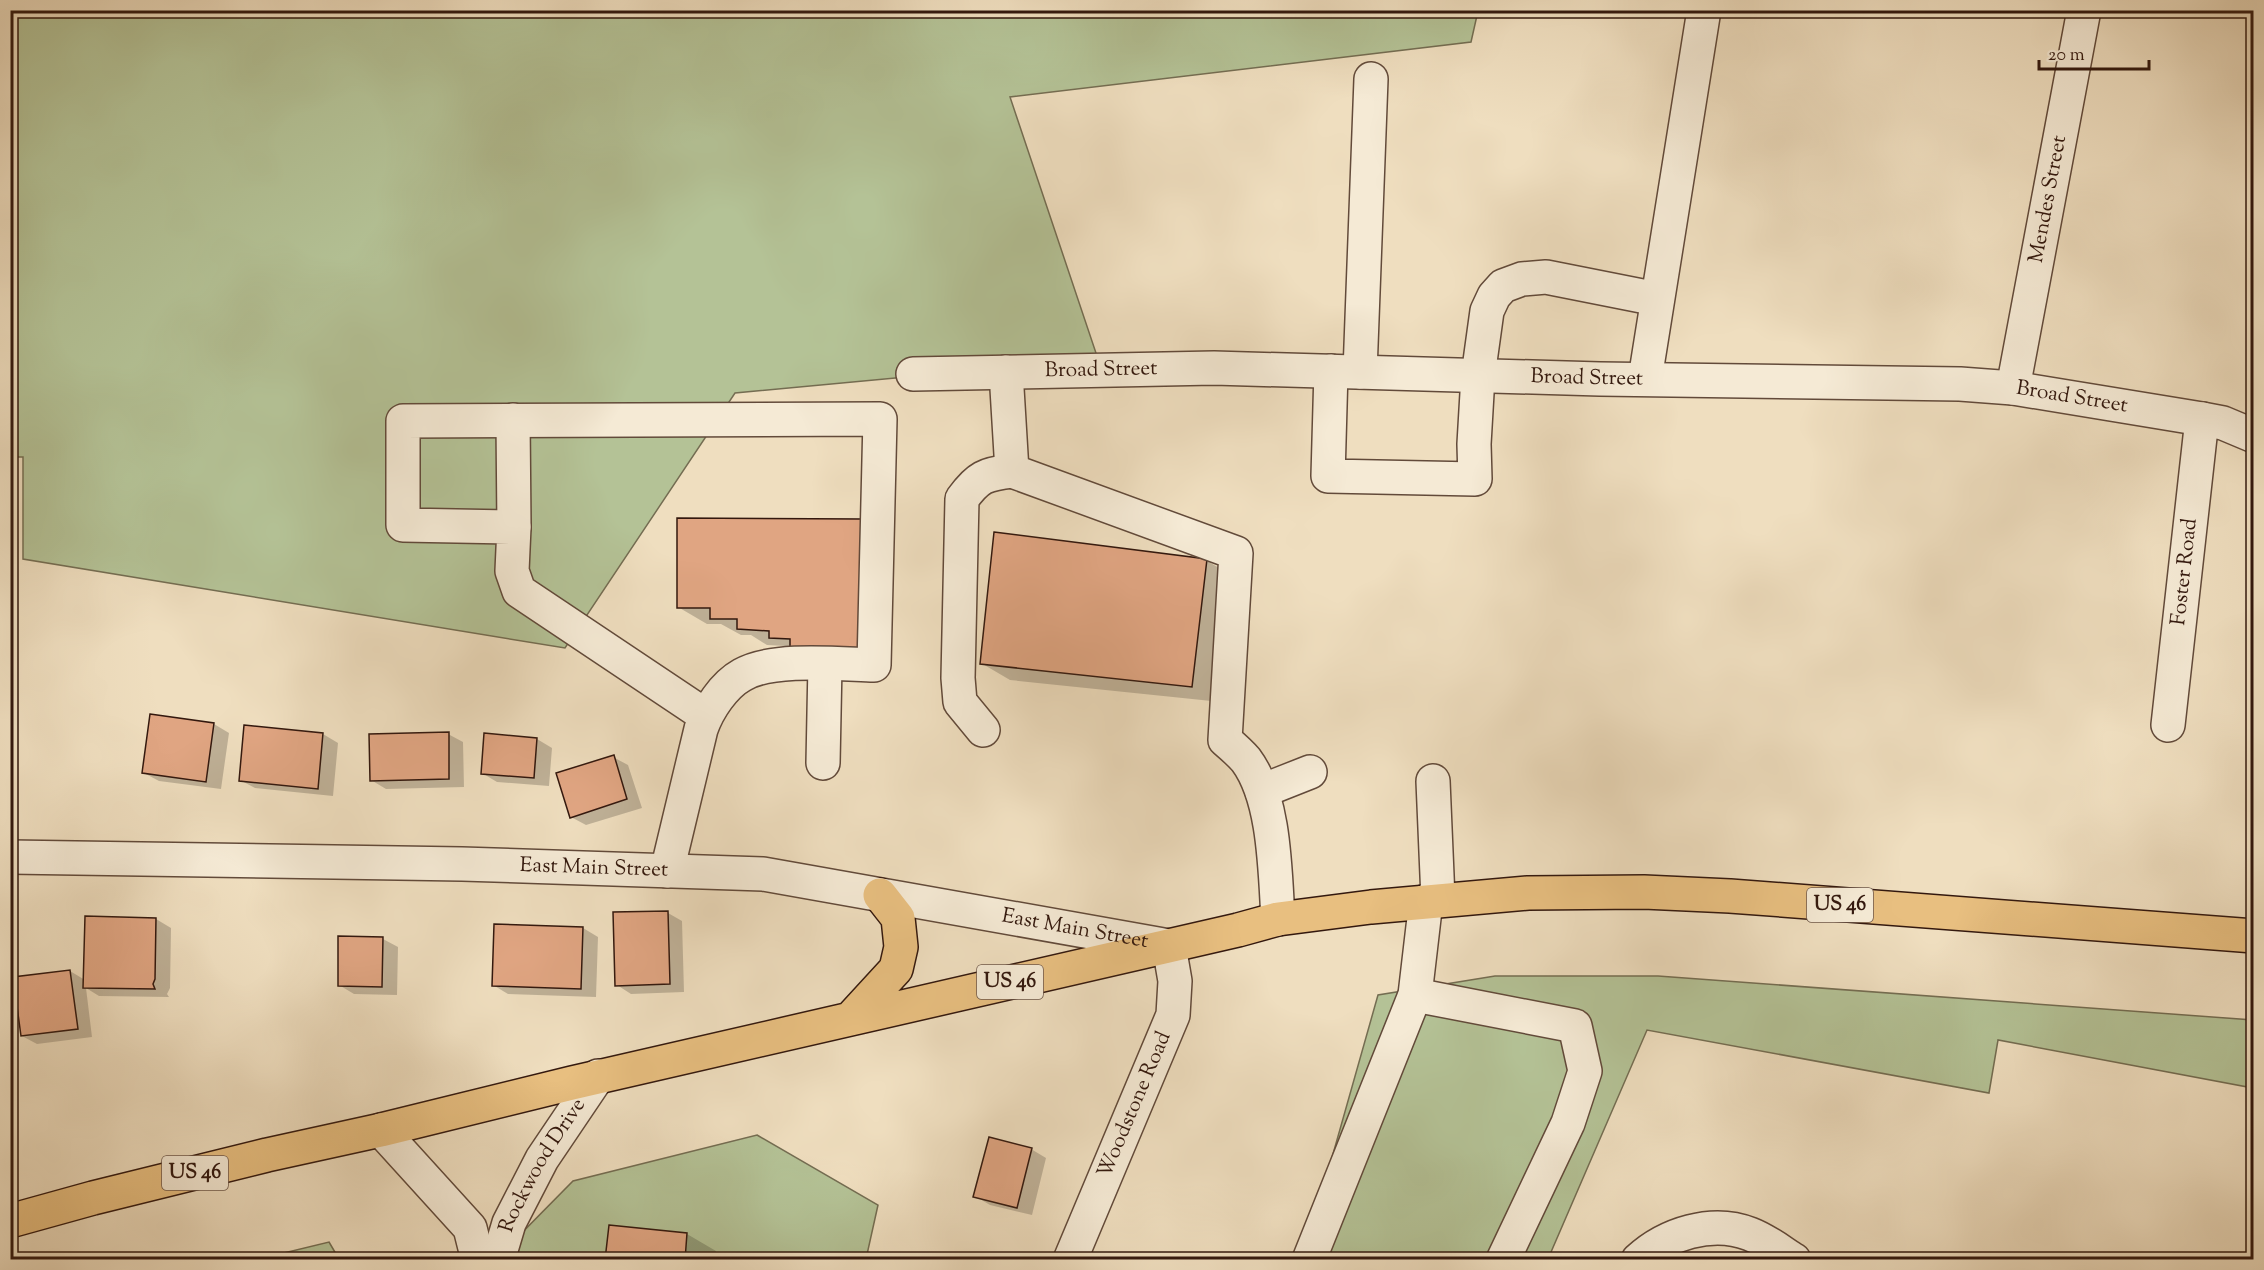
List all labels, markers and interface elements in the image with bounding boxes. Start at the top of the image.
scale bar [2039,33,2148,71]
text: 20 m [2048,43,2085,69]
street label: Mendes Street [2022,133,2075,266]
street label: Broad Street [1044,354,1158,386]
street label: Broad Street [1530,362,1643,395]
street label: Broad Street [2014,374,2130,422]
street label: Foster Road [2164,517,2206,627]
street label: East Main Street [519,851,669,886]
road number: US 46 [1807,888,1873,922]
street label: East Main Street [999,902,1151,957]
road number: US 46 [977,965,1043,999]
street label: Woodstone Road [1091,1027,1179,1183]
street label: Rockwood Drive [492,1092,594,1236]
road number: US 46 [162,1156,228,1190]

